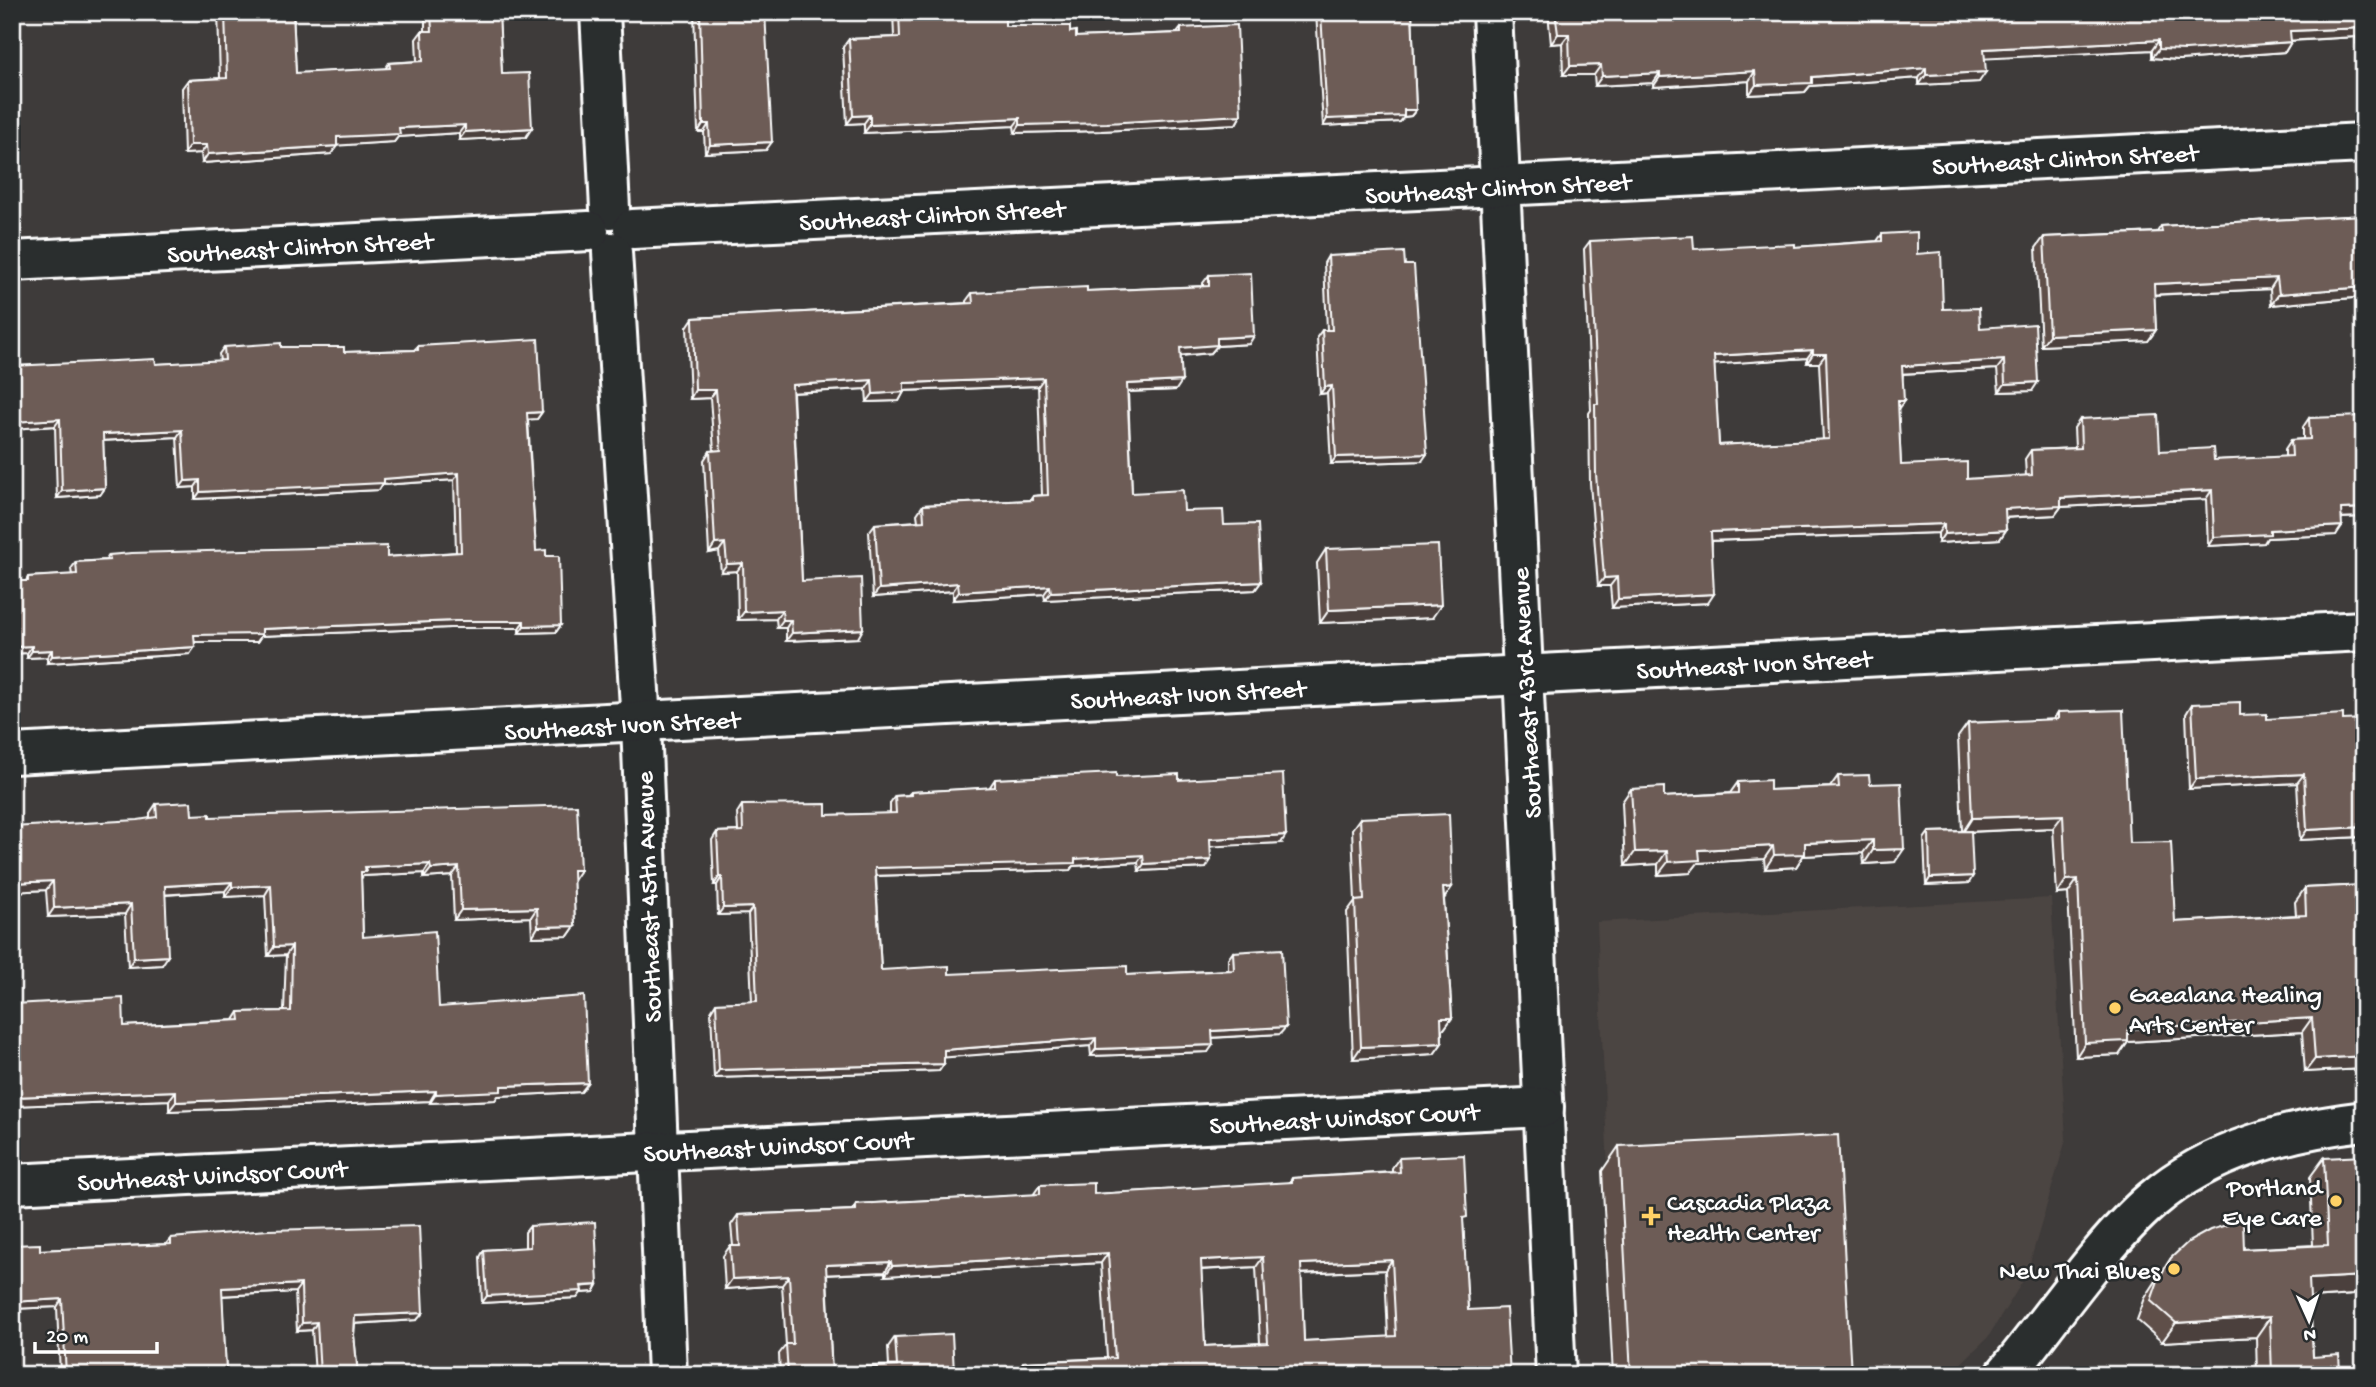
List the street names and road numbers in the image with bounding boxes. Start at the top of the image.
street label: Southeast Clinton Street [1931,140,2201,185]
street label: Southeast Clinton Street [1364,169,1634,214]
street label: Southeast Clinton Street [798,196,1068,241]
street label: Southeast Clinton Street [166,228,436,273]
street label: Southeast 43rd Avenue [1507,566,1552,819]
street label: Southeast Ivon Street [1636,646,1875,689]
street label: Southeast Ivon Street [1070,676,1309,719]
street label: Southeast Ivon Street [504,707,743,750]
street label: Southeast 45th Avenue [632,770,671,1023]
street label: Southeast Windsor Court [1209,1099,1482,1144]
street label: Southeast Windsor Court [643,1127,916,1172]
street label: Southeast Windsor Court [77,1156,350,1201]

